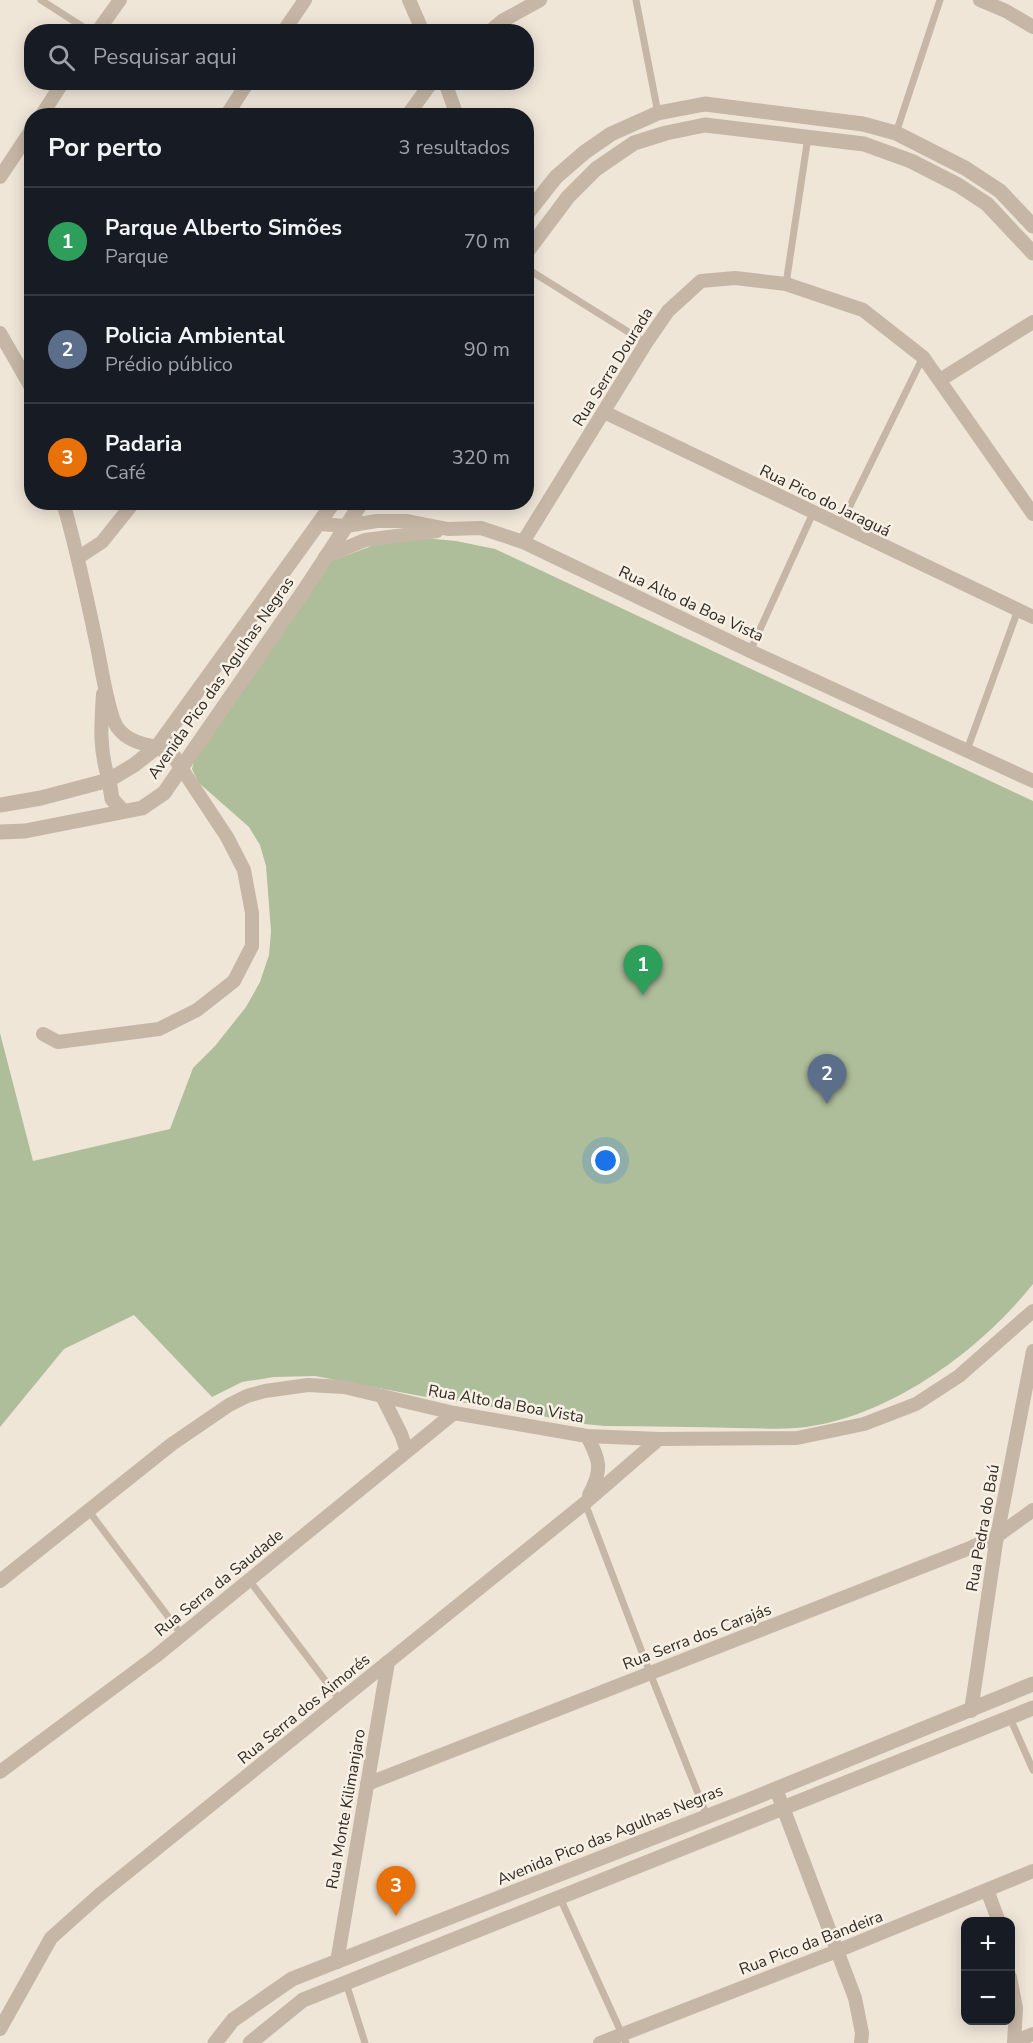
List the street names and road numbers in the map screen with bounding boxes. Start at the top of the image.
street label: Rua Serra Dourada [568,303,658,431]
street label: Rua Pico do Jaraguá [756,460,894,542]
street label: Rua Alto da Boa Vista [615,561,767,647]
street label: Avenida Pico das Agulhas Negras [143,573,299,783]
street label: Rua Alto da Boa Vista [426,1379,586,1429]
street label: Rua Pedra do Baú [961,1463,1005,1593]
street label: Rua Serra da Saudade [150,1524,288,1642]
street label: Rua Serra dos Carajás [619,1598,775,1676]
street label: Rua Serra dos Aimorés [233,1649,375,1769]
street label: Rua Monte Kilimanjaro [321,1727,371,1891]
street label: Avenida Pico das Agulhas Negras [494,1779,726,1891]
street label: Rua Pico da Bandeira [736,1905,886,1981]

